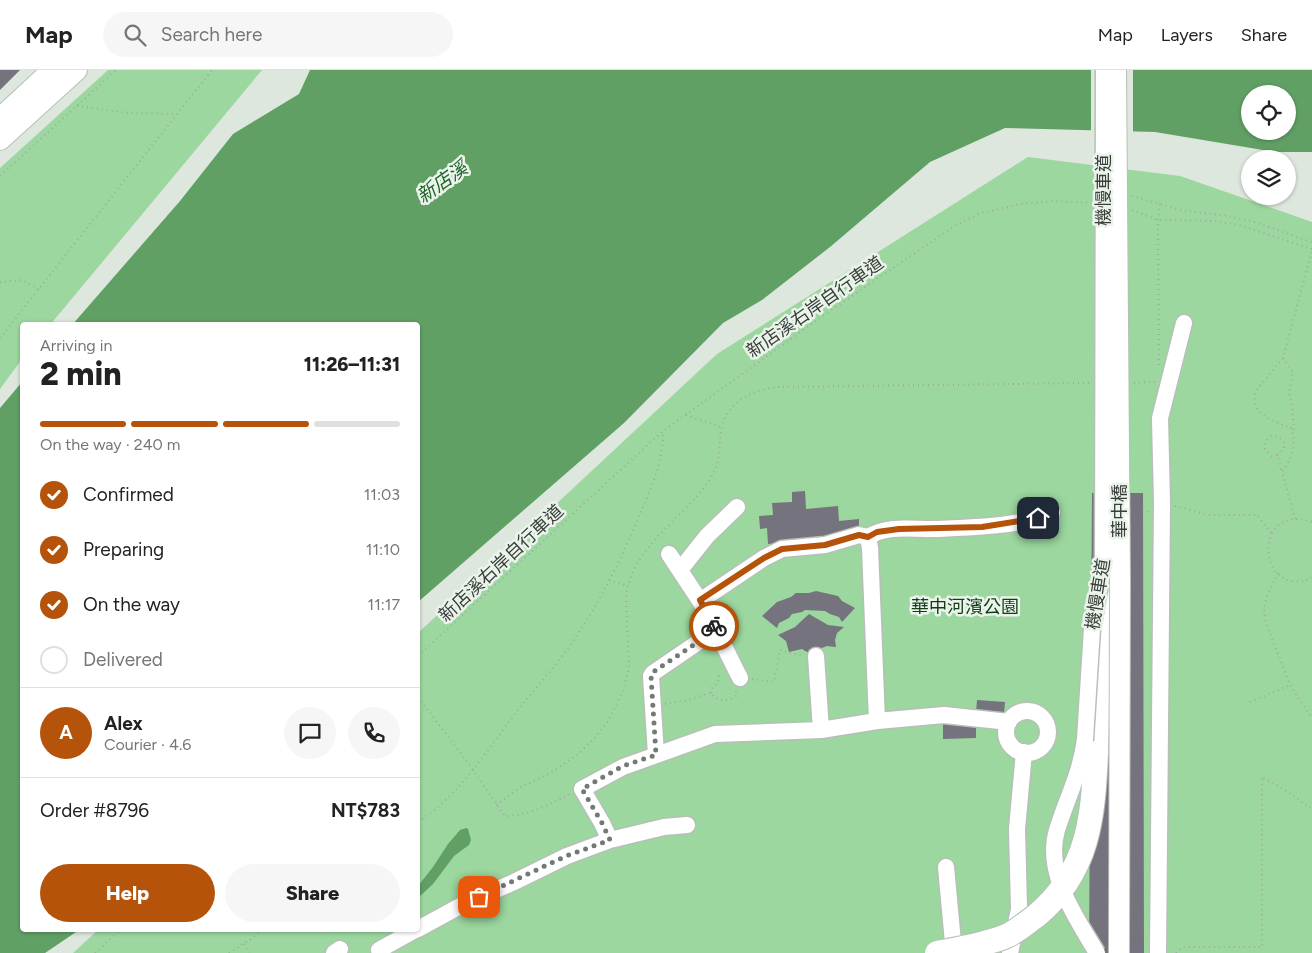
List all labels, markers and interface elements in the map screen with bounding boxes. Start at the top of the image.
search box [103,12,453,57]
text: Map [25,20,73,49]
icon: search [121,21,149,49]
text: Search here [161,23,262,46]
text: Map [1098,24,1133,46]
text: Layers [1161,24,1213,46]
text: Share [1241,24,1287,46]
map controls [1241,85,1296,205]
button: locate [1241,85,1296,140]
button: layers [1241,150,1296,205]
street label: 機慢車道 [1093,154,1115,226]
water label: 新店溪 [412,155,474,208]
street label: 新店溪右岸自行車道 [742,252,888,362]
text: Arriving in [40,336,112,355]
text: 11:26–11:31 [304,353,400,376]
text: 2 min [40,355,122,393]
text: On the way · 240 m [40,435,180,454]
icon: check [40,481,68,509]
text: Confirmed [83,483,174,506]
street label: 華中橋 [1109,484,1131,538]
text: 11:03 [364,485,400,504]
pin [1017,497,1059,539]
street label: 新店溪右岸自行車道 [434,500,568,626]
icon: home [1024,504,1052,532]
icon: check [40,536,68,564]
text: Preparing [83,538,164,561]
text: 11:10 [366,540,400,559]
street label: 機慢車道 [1082,557,1114,631]
icon: check [40,591,68,619]
text: On the way [83,593,180,616]
text: 11:17 [368,595,400,614]
park label: 華中河濱公園 [911,596,1019,618]
courier [689,601,739,651]
icon: bike [700,612,728,640]
text: Delivered [83,648,163,671]
button: chat [284,707,336,759]
button: phone [348,707,400,759]
text: Alex [104,712,143,735]
text: A [59,721,73,744]
text: Courier · 4.6 [104,735,191,754]
text: Order #8796 [40,799,149,822]
text: NT$783 [331,799,400,822]
button: Help [40,864,215,922]
button: Share [225,864,400,922]
pin [458,876,500,918]
icon: bag [465,883,493,911]

